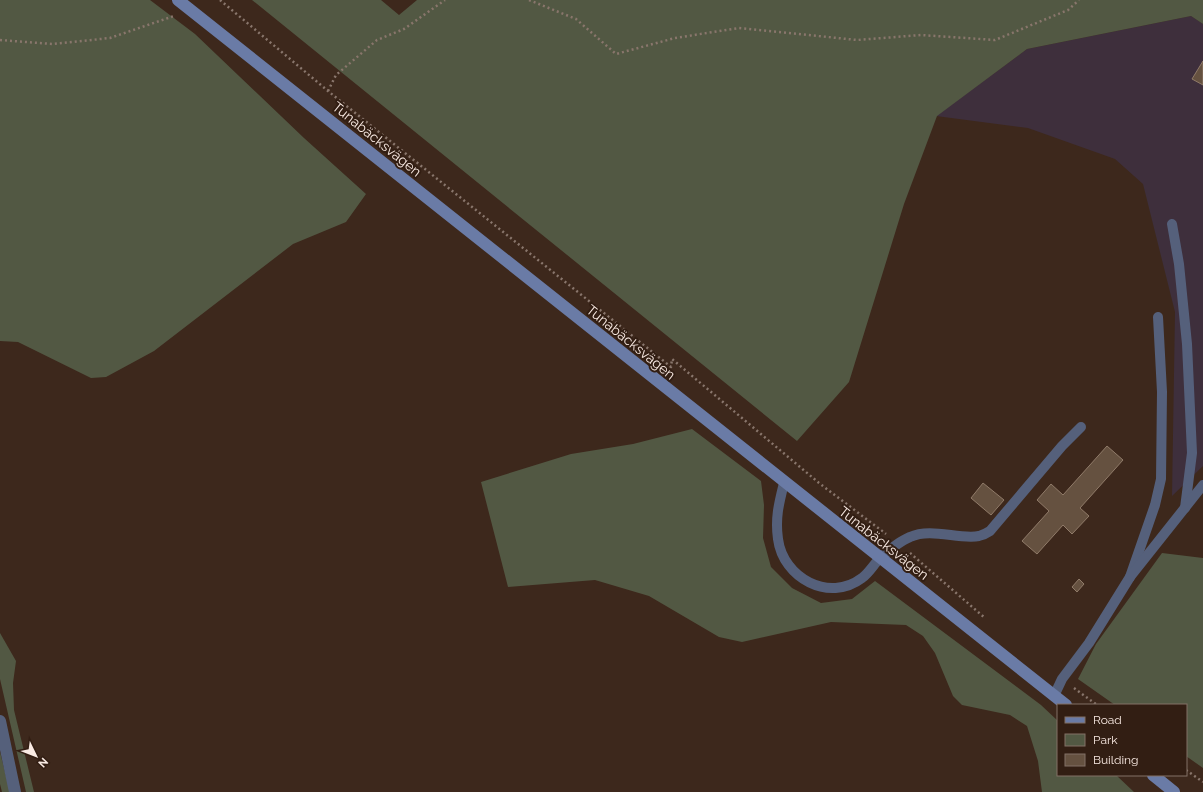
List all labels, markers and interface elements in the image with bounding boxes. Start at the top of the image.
street label: Tunabäcksvägen [329,98,425,180]
street label: Tunabäcksvägen [583,301,679,383]
street label: Tunabäcksvägen [836,503,932,583]
legend [1057,704,1187,776]
text: Road [1093,713,1122,727]
text: Park [1093,733,1118,747]
north arrow [16,736,56,776]
text: Building [1093,753,1139,767]
text: N [35,755,51,770]

